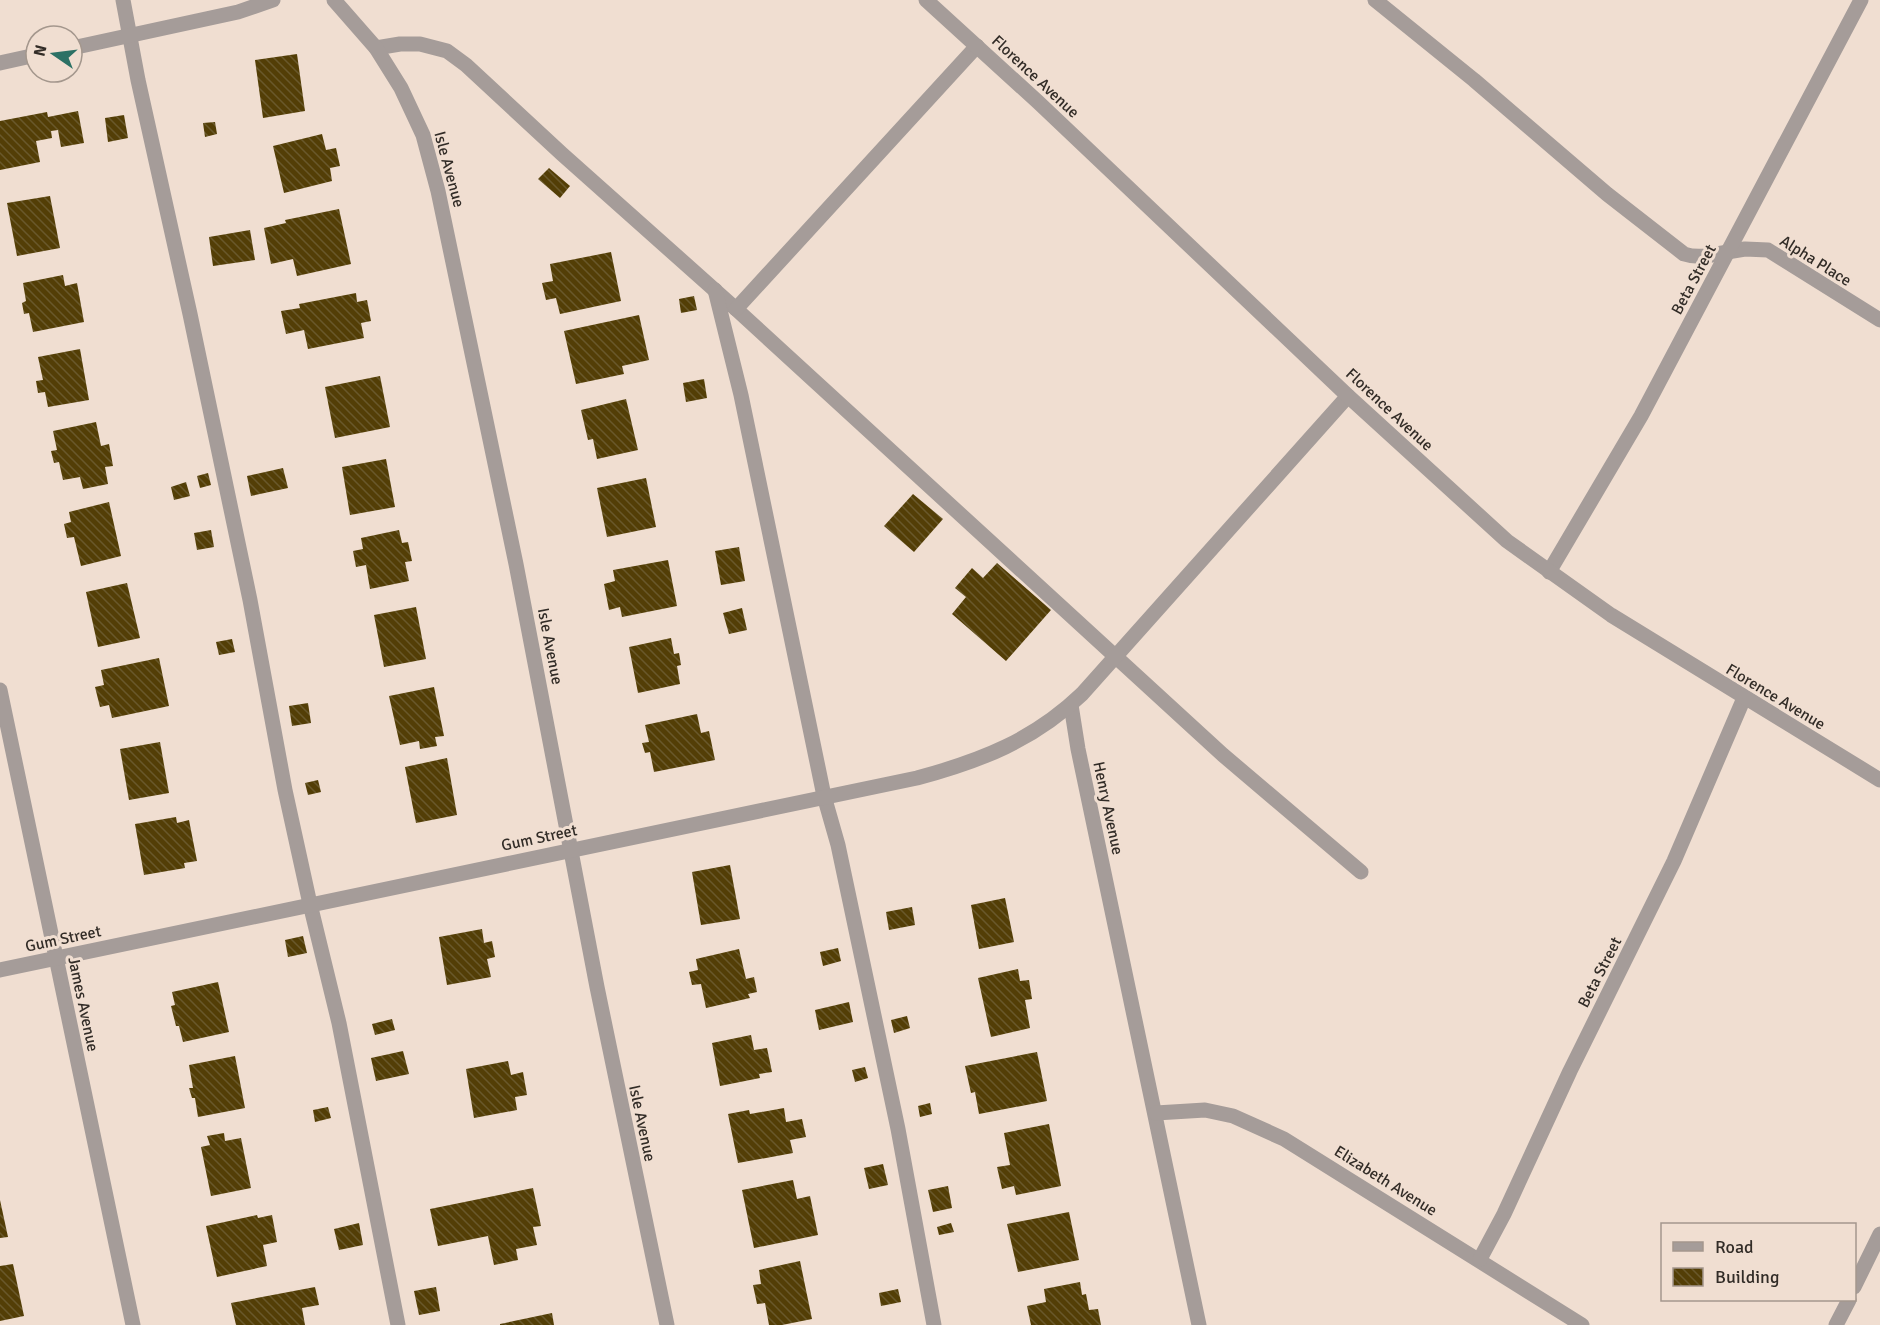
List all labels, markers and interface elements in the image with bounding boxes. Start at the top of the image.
north arrow [24,24,84,84]
street label: Florence Avenue [987,31,1083,122]
text: N [29,43,51,58]
street label: Isle Avenue [429,129,469,209]
street label: Alpha Place [1776,231,1855,291]
street label: Beta Street [1667,241,1721,318]
street label: Florence Avenue [1341,364,1437,455]
street label: Isle Avenue [533,606,567,686]
street label: Florence Avenue [1722,659,1829,734]
street label: Henry Avenue [1088,760,1128,857]
street label: Gum Street [499,820,579,856]
street label: Gum Street [23,921,103,957]
street label: Beta Street [1574,933,1626,1011]
street label: James Avenue [63,955,103,1053]
street label: Isle Avenue [624,1083,660,1163]
street label: Elizabeth Avenue [1330,1141,1441,1220]
legend [1661,1223,1856,1301]
text: Road [1715,1236,1754,1258]
text: Building [1715,1266,1779,1288]

